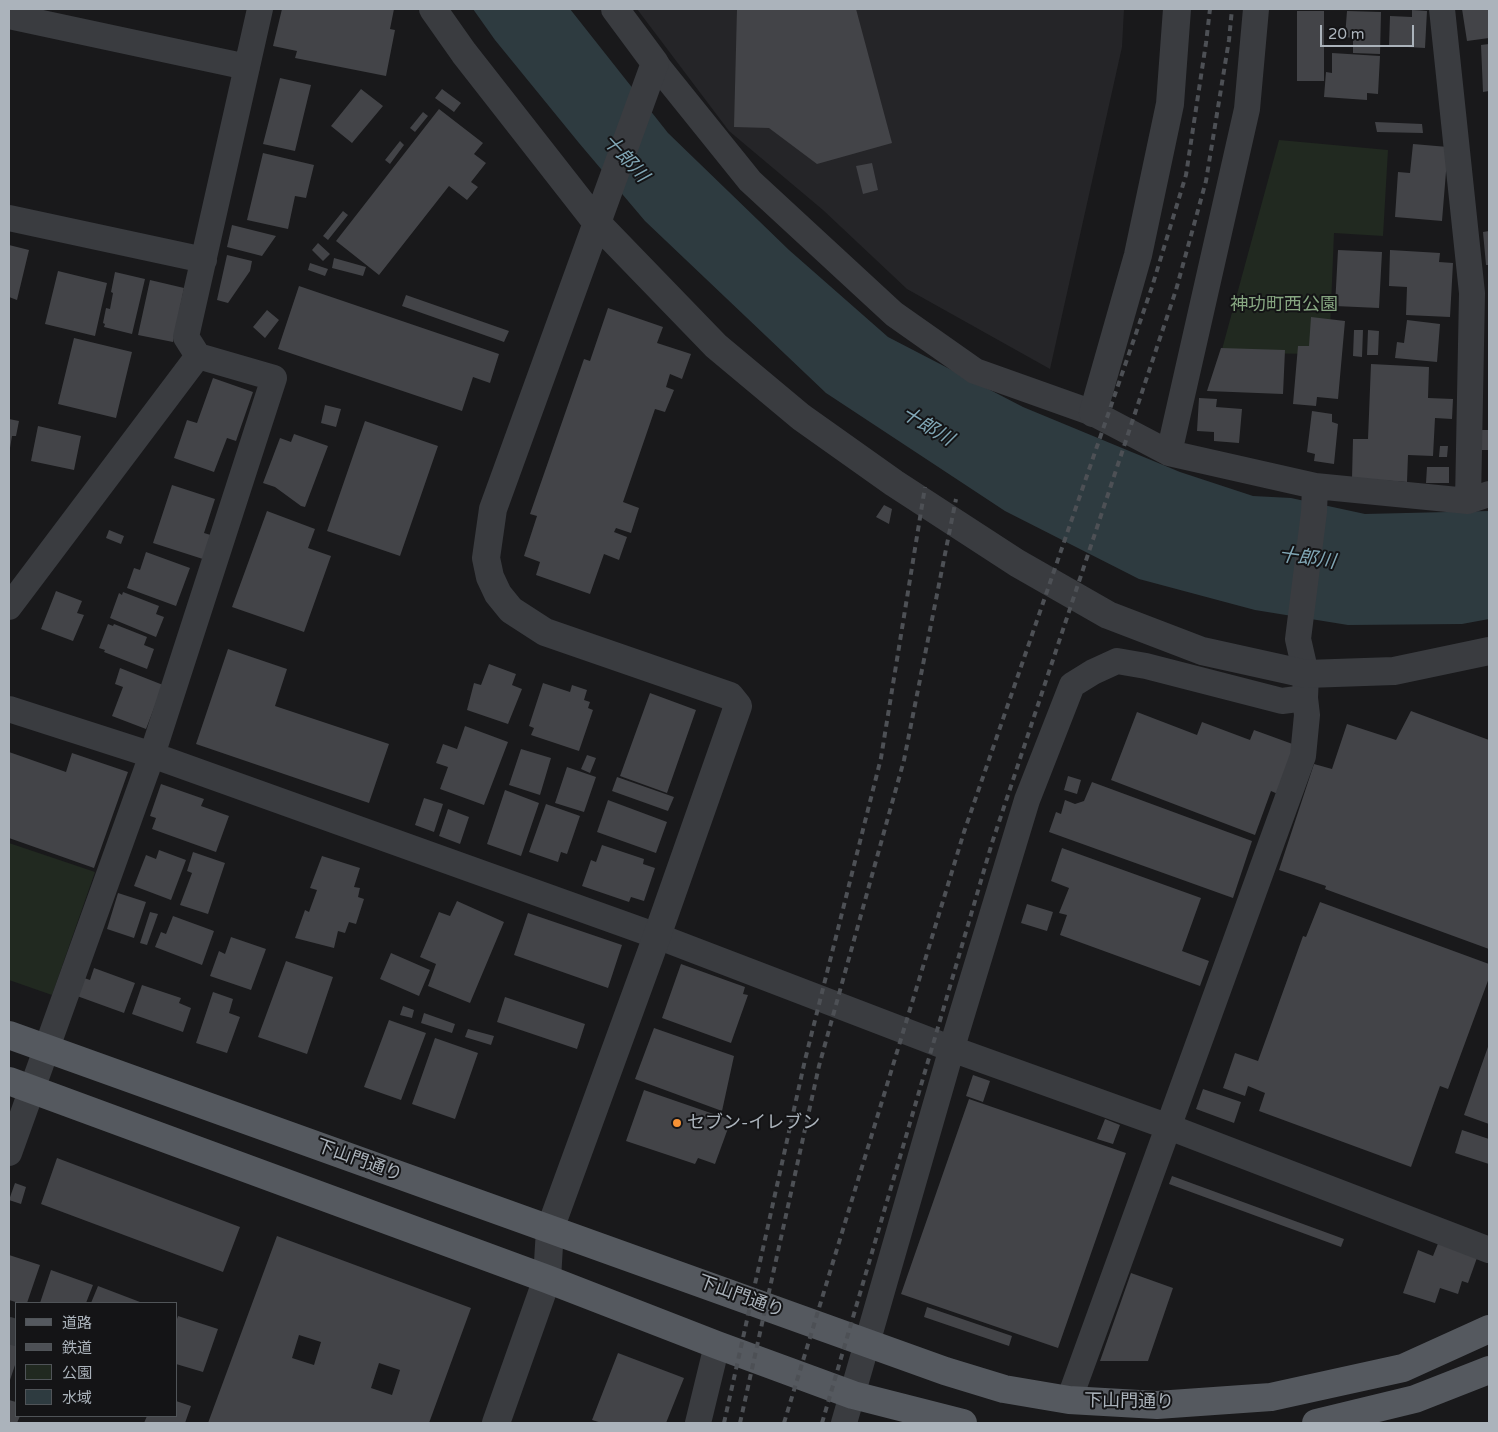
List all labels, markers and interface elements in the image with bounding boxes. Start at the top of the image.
scale bar [1323,15,1417,47]
text: 20 m [1328,25,1365,43]
water label: 十郎川 [597,130,653,188]
park label: 神功町西公園 [1230,294,1338,316]
water label: 十郎川 [897,403,957,451]
water label: 十郎川 [1277,544,1337,574]
place label: セブン-イレブン [687,1112,820,1134]
marker: セブン-イレブン [671,1117,683,1129]
street label: 下山門通り [313,1135,405,1187]
street label: 下山門通り [695,1271,787,1323]
legend [15,1302,178,1417]
text: 道路 [62,1314,92,1332]
text: 鉄道 [62,1339,92,1357]
text: 公園 [62,1364,92,1382]
text: 水域 [62,1389,92,1407]
street label: 下山門通り [1084,1390,1174,1414]

